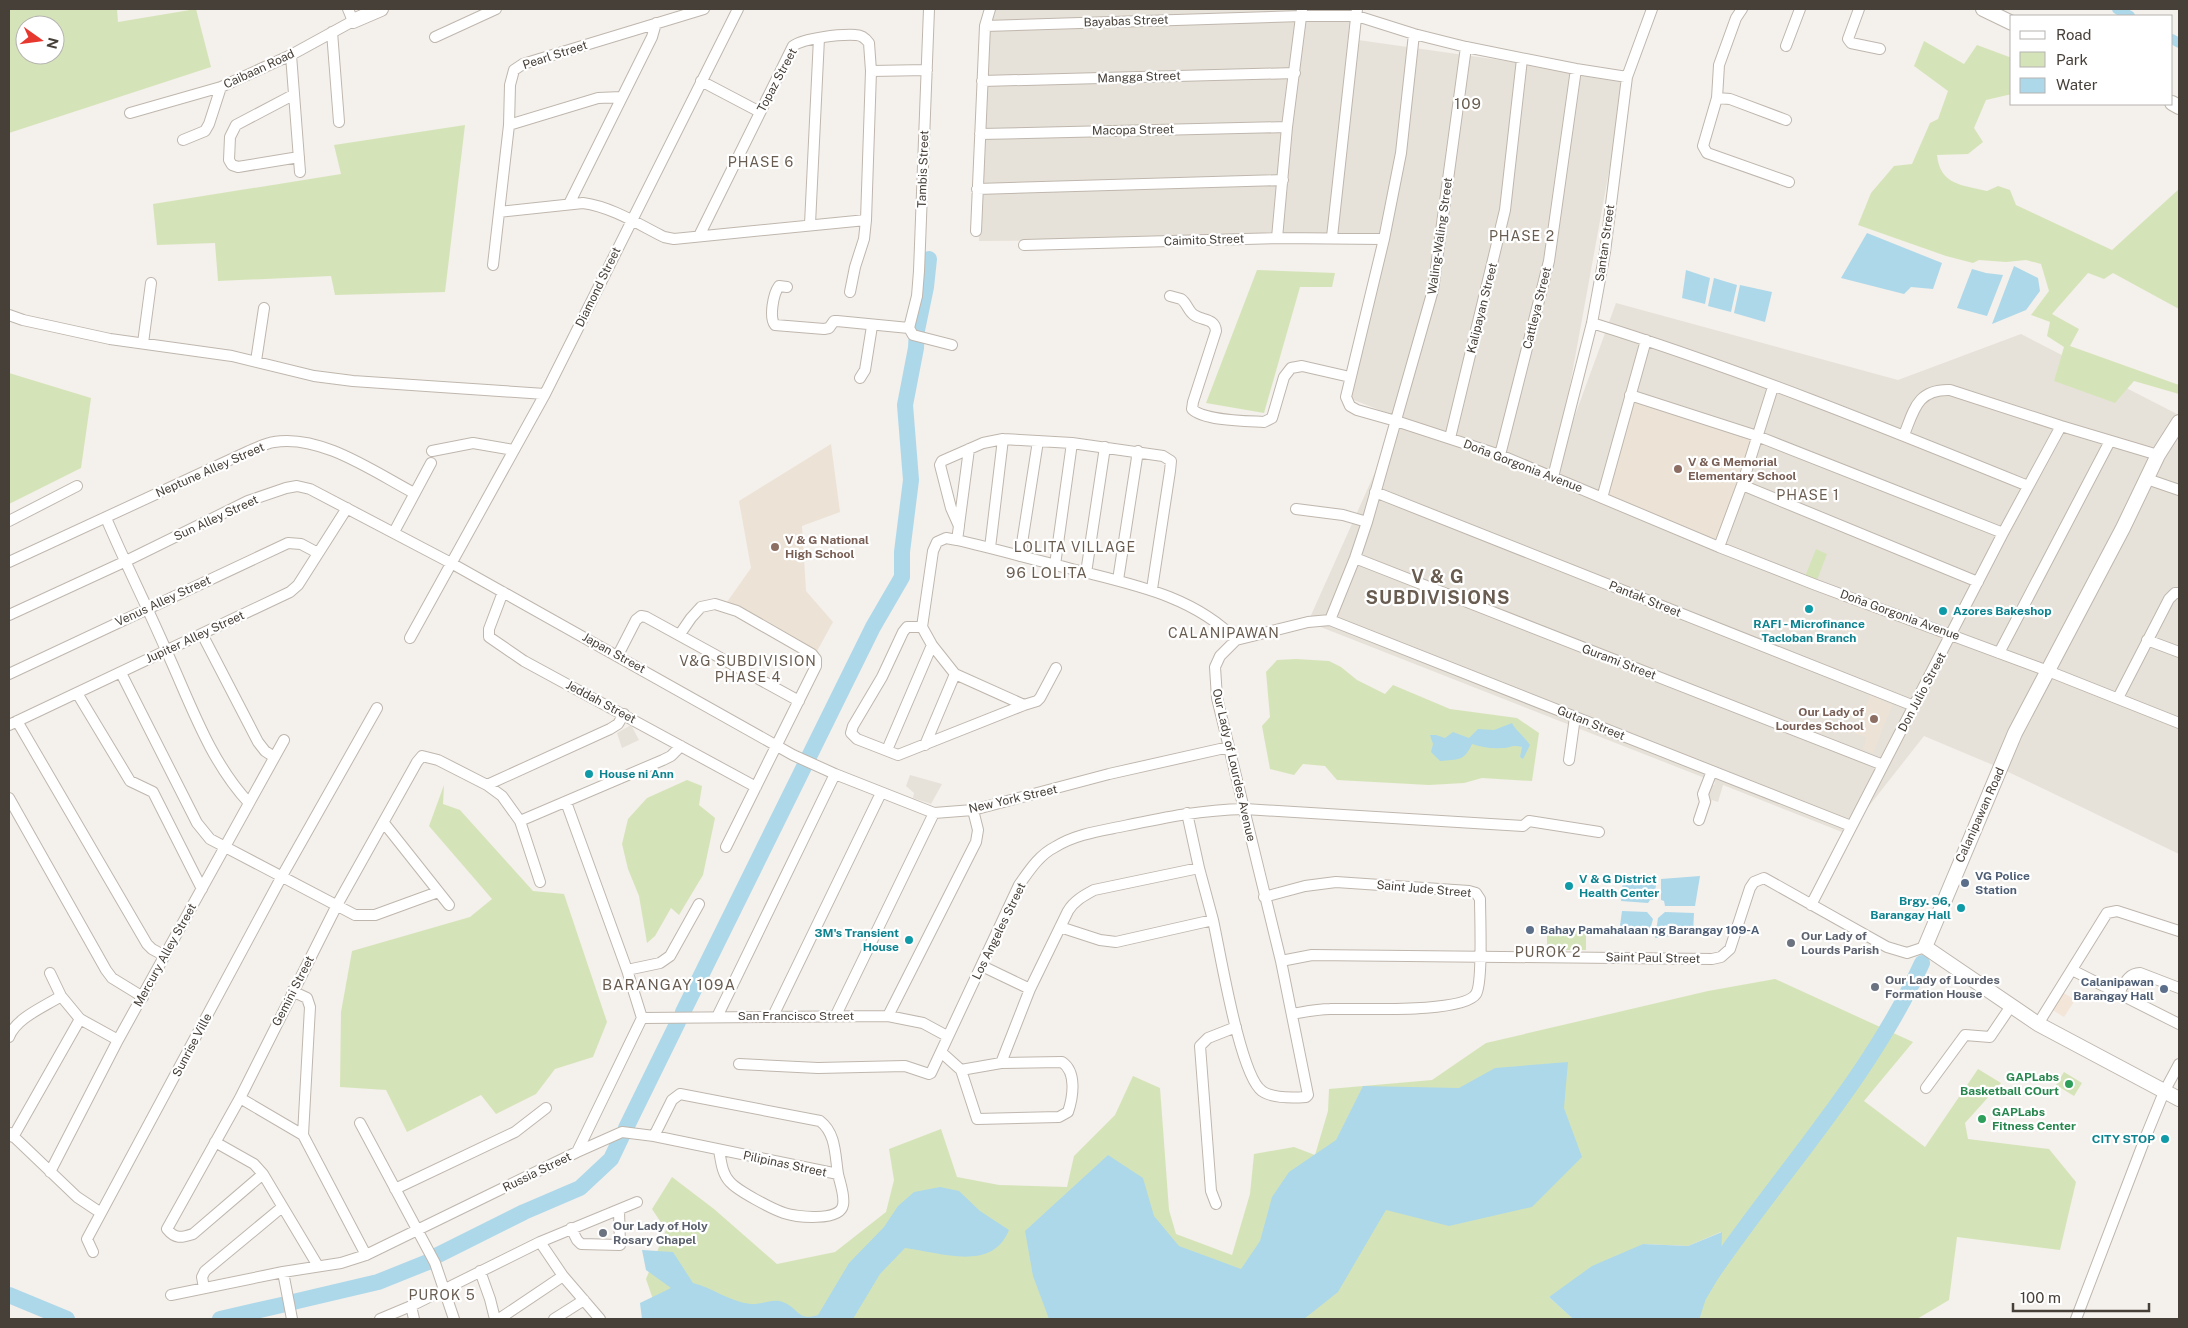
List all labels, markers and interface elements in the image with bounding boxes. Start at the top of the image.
street label: Bayabas Street [1083,13,1169,29]
north arrow [15,15,65,65]
legend [2010,15,2173,105]
text: Road [2056,26,2092,43]
text: N [44,36,62,50]
street label: Pearl Street [521,38,589,72]
street label: Topaz Street [754,45,800,114]
street label: Caibaan Road [221,46,297,92]
text: Park [2056,51,2088,68]
street label: Mangga Street [1097,69,1181,85]
text: Water [2056,76,2098,93]
district label: 109 [1454,95,1482,112]
street label: Macopa Street [1092,122,1175,138]
street label: Tambis Street [915,130,931,208]
district label: PHASE 6 [728,154,794,170]
street label: Waling-Waling Street [1425,176,1455,296]
street label: Santan Street [1593,203,1617,282]
district label: PHASE 2 [1489,228,1555,244]
street label: Caimito Street [1164,232,1245,248]
street label: Diamond Street [573,244,624,329]
street label: Kalipayan Street [1464,261,1500,355]
street label: Cattleya Street [1520,265,1554,351]
street label: Doña Gorgonia Avenue [1462,437,1585,495]
street label: Neptune Alley Street [154,440,267,500]
place label: V & G Memorial Elementary School [1688,455,1797,483]
marker: V & G Memorial Elementary School [1672,463,1684,475]
district label: PHASE 1 [1776,487,1840,503]
street label: Sun Alley Street [172,492,261,544]
place label: V & G National High School [785,533,869,561]
district label: LOLITA VILLAGE [1014,539,1136,555]
marker: V & G National High School [769,541,781,553]
district label: 96 LOLITA [1006,564,1088,581]
district label: V & G SUBDIVISIONS [1366,566,1510,608]
street label: Venus Alley Street [113,573,213,629]
street label: Pantak Street [1607,578,1684,620]
street label: Doña Gorgonia Avenue [1838,587,1962,643]
marker: RAFI - Microfinance Tacloban Branch [1803,603,1815,615]
place label: Azores Bakeshop [1953,604,2052,618]
marker: Azores Bakeshop [1937,605,1949,617]
street label: Jupiter Alley Street [144,608,247,666]
place label: RAFI - Microfinance Tacloban Branch [1753,617,1865,645]
district label: CALANIPAWAN [1168,625,1280,641]
street label: Japan Street [580,630,648,676]
street label: Gurami Street [1580,641,1658,683]
street label: Don Julio Street [1895,650,1949,734]
district label: V&G SUBDIVISION PHASE 4 [679,653,817,685]
street label: Jeddah Street [564,678,639,726]
street label: Our Lady of Lourdes Avenue [1210,687,1258,843]
street label: Gutan Street [1555,703,1627,743]
place label: Our Lady of Lourdes School [1775,705,1864,733]
marker: Our Lady of Lourdes School [1868,713,1880,725]
street label: Calanipawan Road [1953,765,2007,865]
place label: House ni Ann [599,767,674,781]
marker: House ni Ann [583,768,595,780]
street label: New York Street [967,782,1059,816]
place label: VG Police Station [1975,869,2030,897]
place label: V & G District Health Center [1579,872,1659,900]
marker: VG Police Station [1959,877,1971,889]
street label: Saint Jude Street [1376,878,1472,900]
street label: Los Angeles Street [969,880,1029,982]
marker: V & G District Health Center [1563,880,1575,892]
place label: Brgy. 96, Barangay Hall [1870,894,1951,922]
street label: Mercury Alley Street [131,901,199,1009]
marker: Brgy. 96, Barangay Hall [1955,902,1967,914]
place label: Bahay Pamahalaan ng Barangay 109-A [1540,923,1760,937]
marker: Bahay Pamahalaan ng Barangay 109-A [1524,924,1536,936]
place label: 3M's Transient House [814,926,899,954]
place label: Our Lady of Lourds Parish [1801,929,1879,957]
marker: 3M's Transient House [903,934,915,946]
marker: Our Lady of Lourds Parish [1785,937,1797,949]
district label: PUROK 2 [1515,944,1581,960]
street label: Saint Paul Street [1606,950,1701,966]
street label: Gemini Street [269,953,317,1028]
place label: Our Lady of Lourdes Formation House [1885,973,2000,1001]
place label: Calanipawan Barangay Hall [2073,975,2154,1003]
district label: BARANGAY 109A [602,976,736,993]
marker: Our Lady of Lourdes Formation House [1869,981,1881,993]
marker: Calanipawan Barangay Hall [2158,983,2170,995]
street label: San Francisco Street [738,1009,854,1023]
street label: Sunrise Ville [169,1011,215,1079]
place label: GAPLabs Basketball COurt [1960,1070,2059,1098]
marker: GAPLabs Basketball COurt [2063,1078,2075,1090]
place label: GAPLabs Fitness Center [1992,1105,2076,1133]
marker: GAPLabs Fitness Center [1976,1113,1988,1125]
place label: CITY STOP [2092,1132,2155,1146]
marker: CITY STOP [2159,1133,2171,1145]
street label: Pilipinas Street [742,1148,828,1180]
street label: Russia Street [500,1149,574,1195]
place label: Our Lady of Holy Rosary Chapel [613,1219,708,1247]
marker: Our Lady of Holy Rosary Chapel [597,1227,609,1239]
scale bar [2013,1280,2149,1312]
district label: PUROK 5 [408,1287,476,1303]
text: 100 m [2020,1289,2061,1306]

